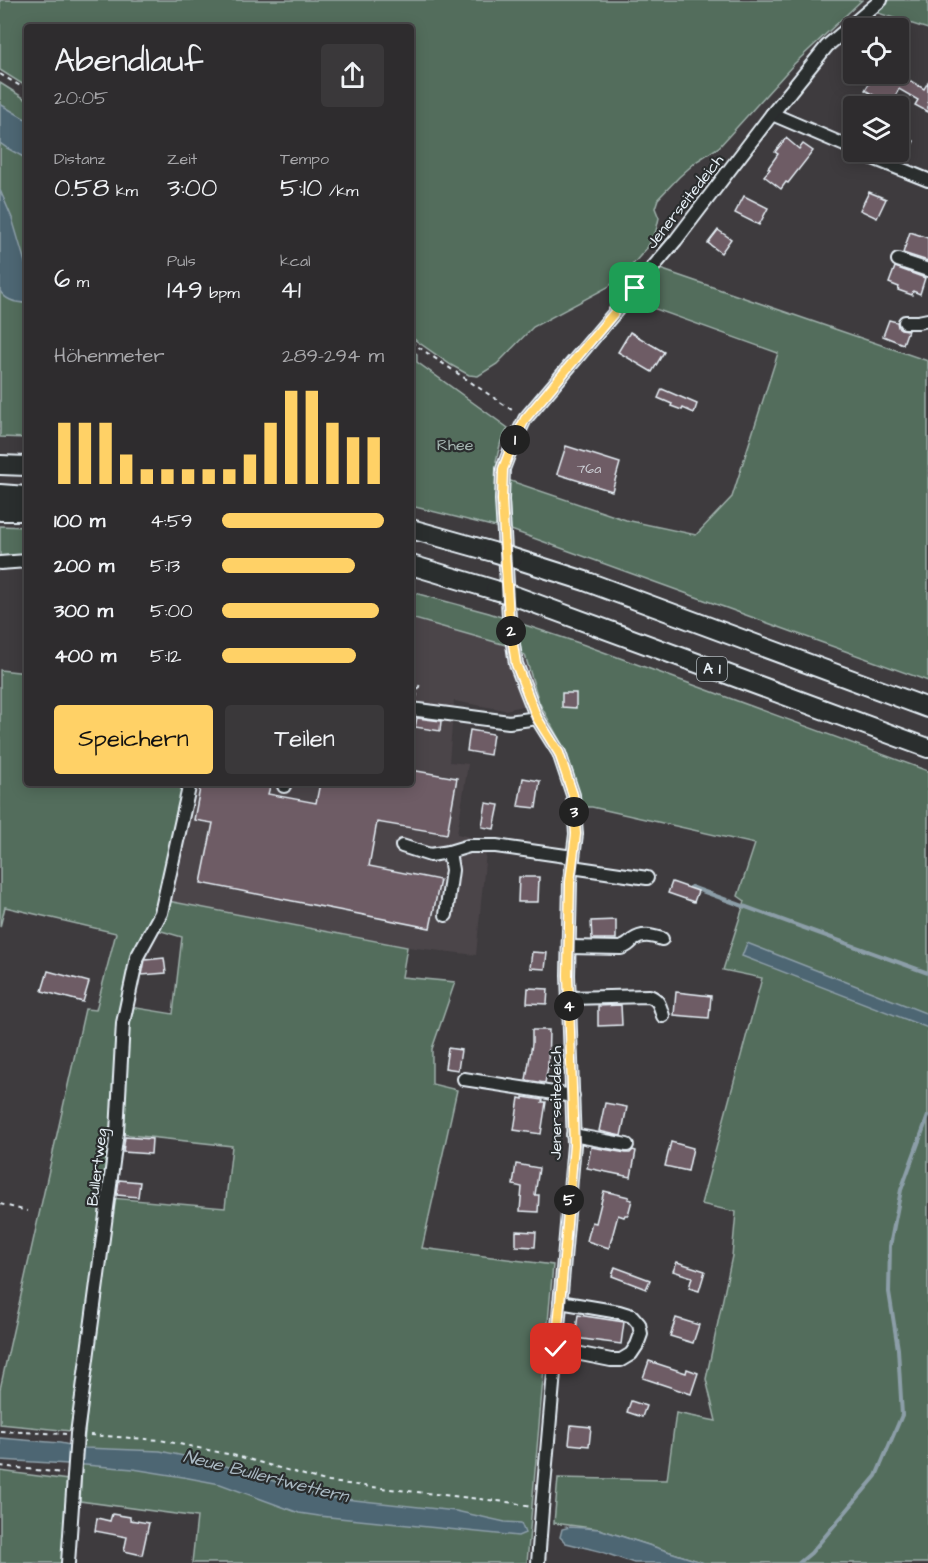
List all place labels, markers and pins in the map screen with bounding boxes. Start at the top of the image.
pin [609,262,660,313]
pin: 1 [500,425,530,455]
pin: 2 [496,616,526,646]
pin: 3 [559,797,589,827]
pin: 4 [554,991,584,1021]
pin: 5 [554,1185,584,1215]
pin [530,1323,581,1374]

